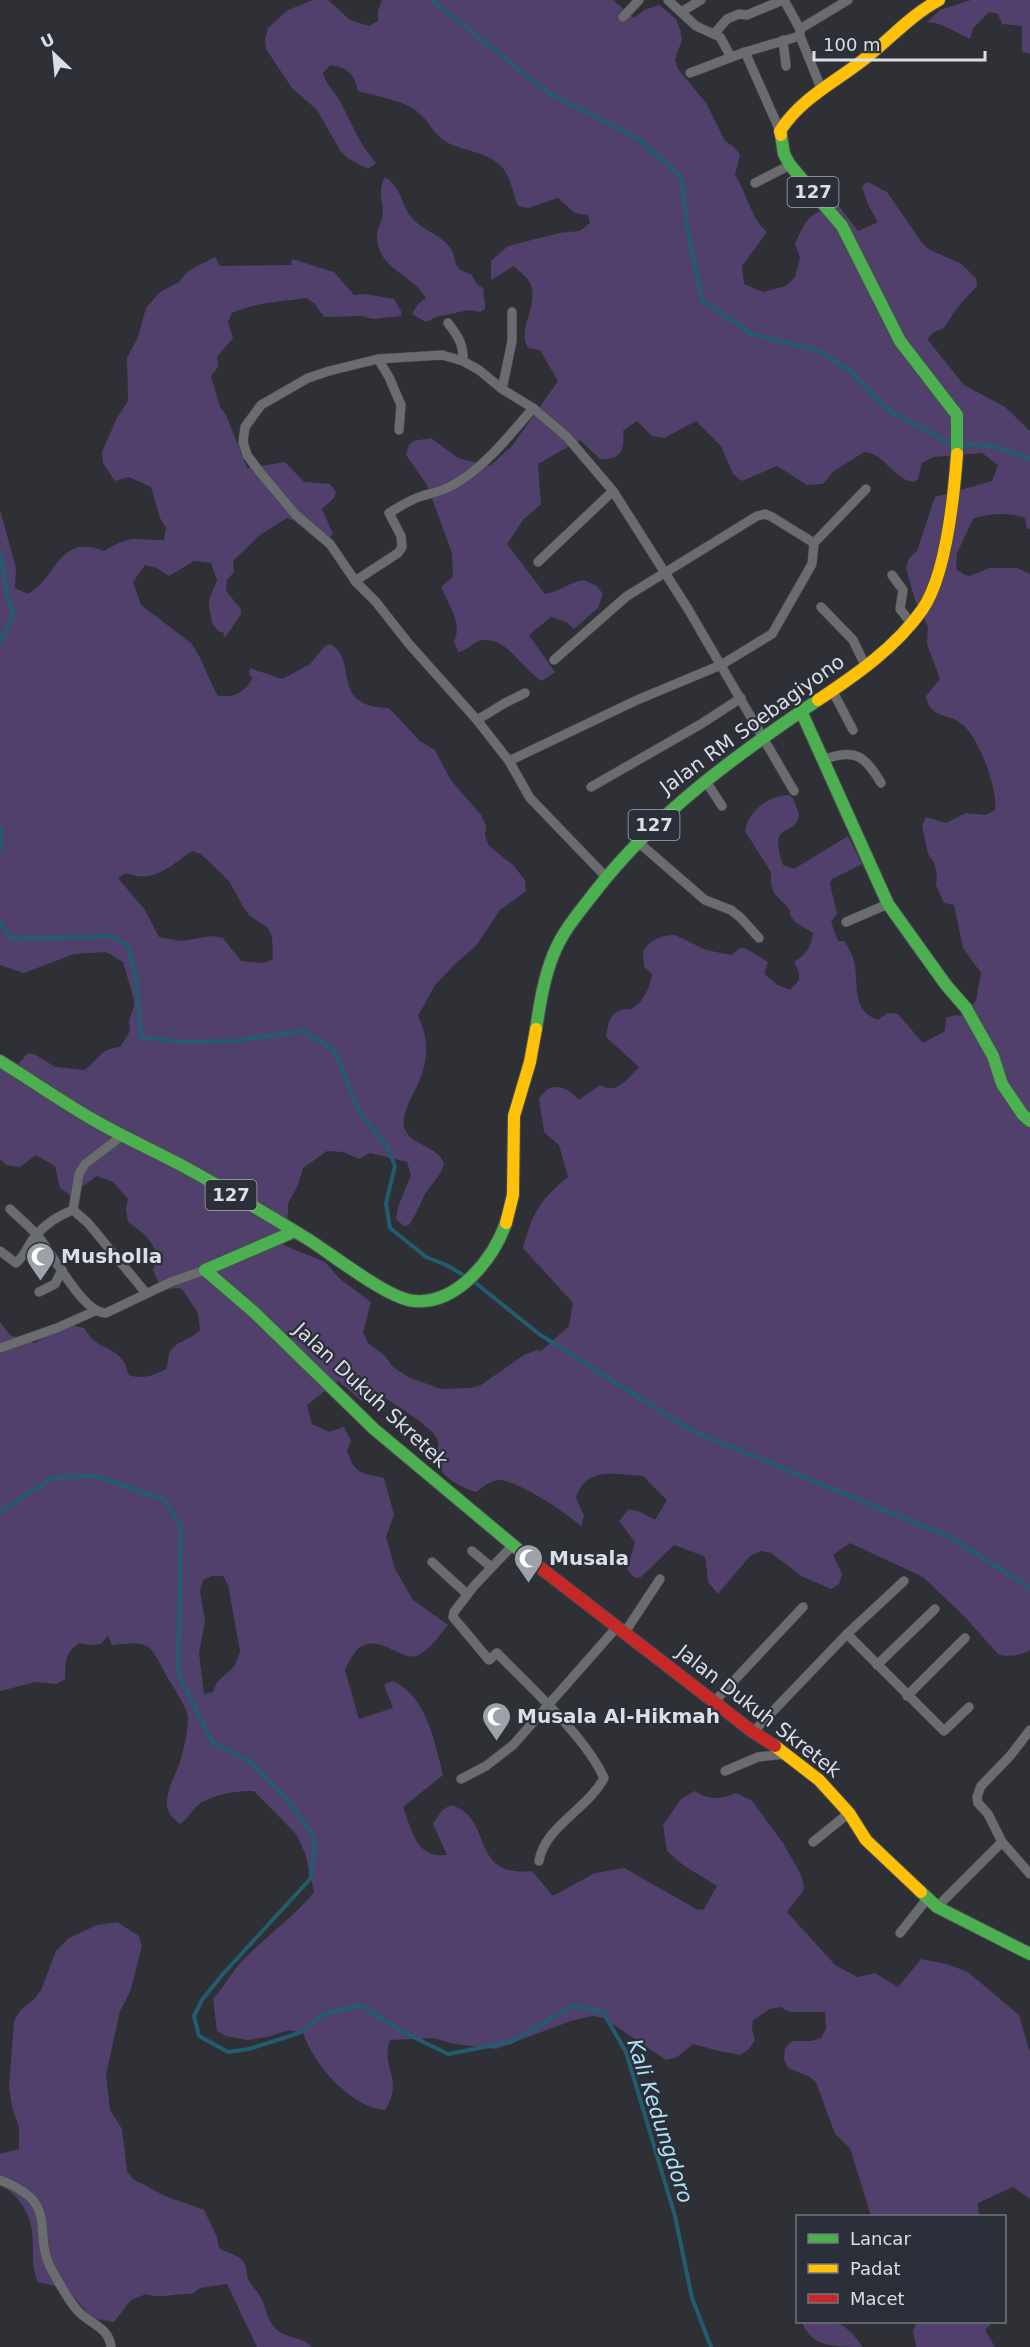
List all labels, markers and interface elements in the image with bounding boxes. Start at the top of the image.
north arrow [24,24,84,84]
scale bar [814,24,985,62]
text: U [38,30,58,52]
text: 100 m [823,34,881,55]
road number: 127 [788,177,838,207]
street label: Jalan RM Soebagiyono [654,649,849,800]
road number: 127 [628,810,680,840]
road number: 127 [206,1180,256,1210]
mosque icon: Musholla [24,1240,56,1282]
place label: Musholla [61,1244,162,1268]
street label: Jalan Dukuh Skretek [288,1316,453,1473]
mosque icon: Musala [512,1542,544,1584]
place label: Musala [549,1546,629,1570]
street label: Jalan Dukuh Skretek [671,1638,846,1783]
mosque icon: Musala Al-Hikmah [480,1700,512,1742]
place label: Musala Al-Hikmah [517,1704,720,1728]
water label: Kali Kedungdoro [622,2036,698,2206]
legend [796,2215,1006,2323]
text: Lancar [850,2228,911,2249]
text: Padat [850,2258,901,2279]
text: Macet [850,2288,905,2309]

